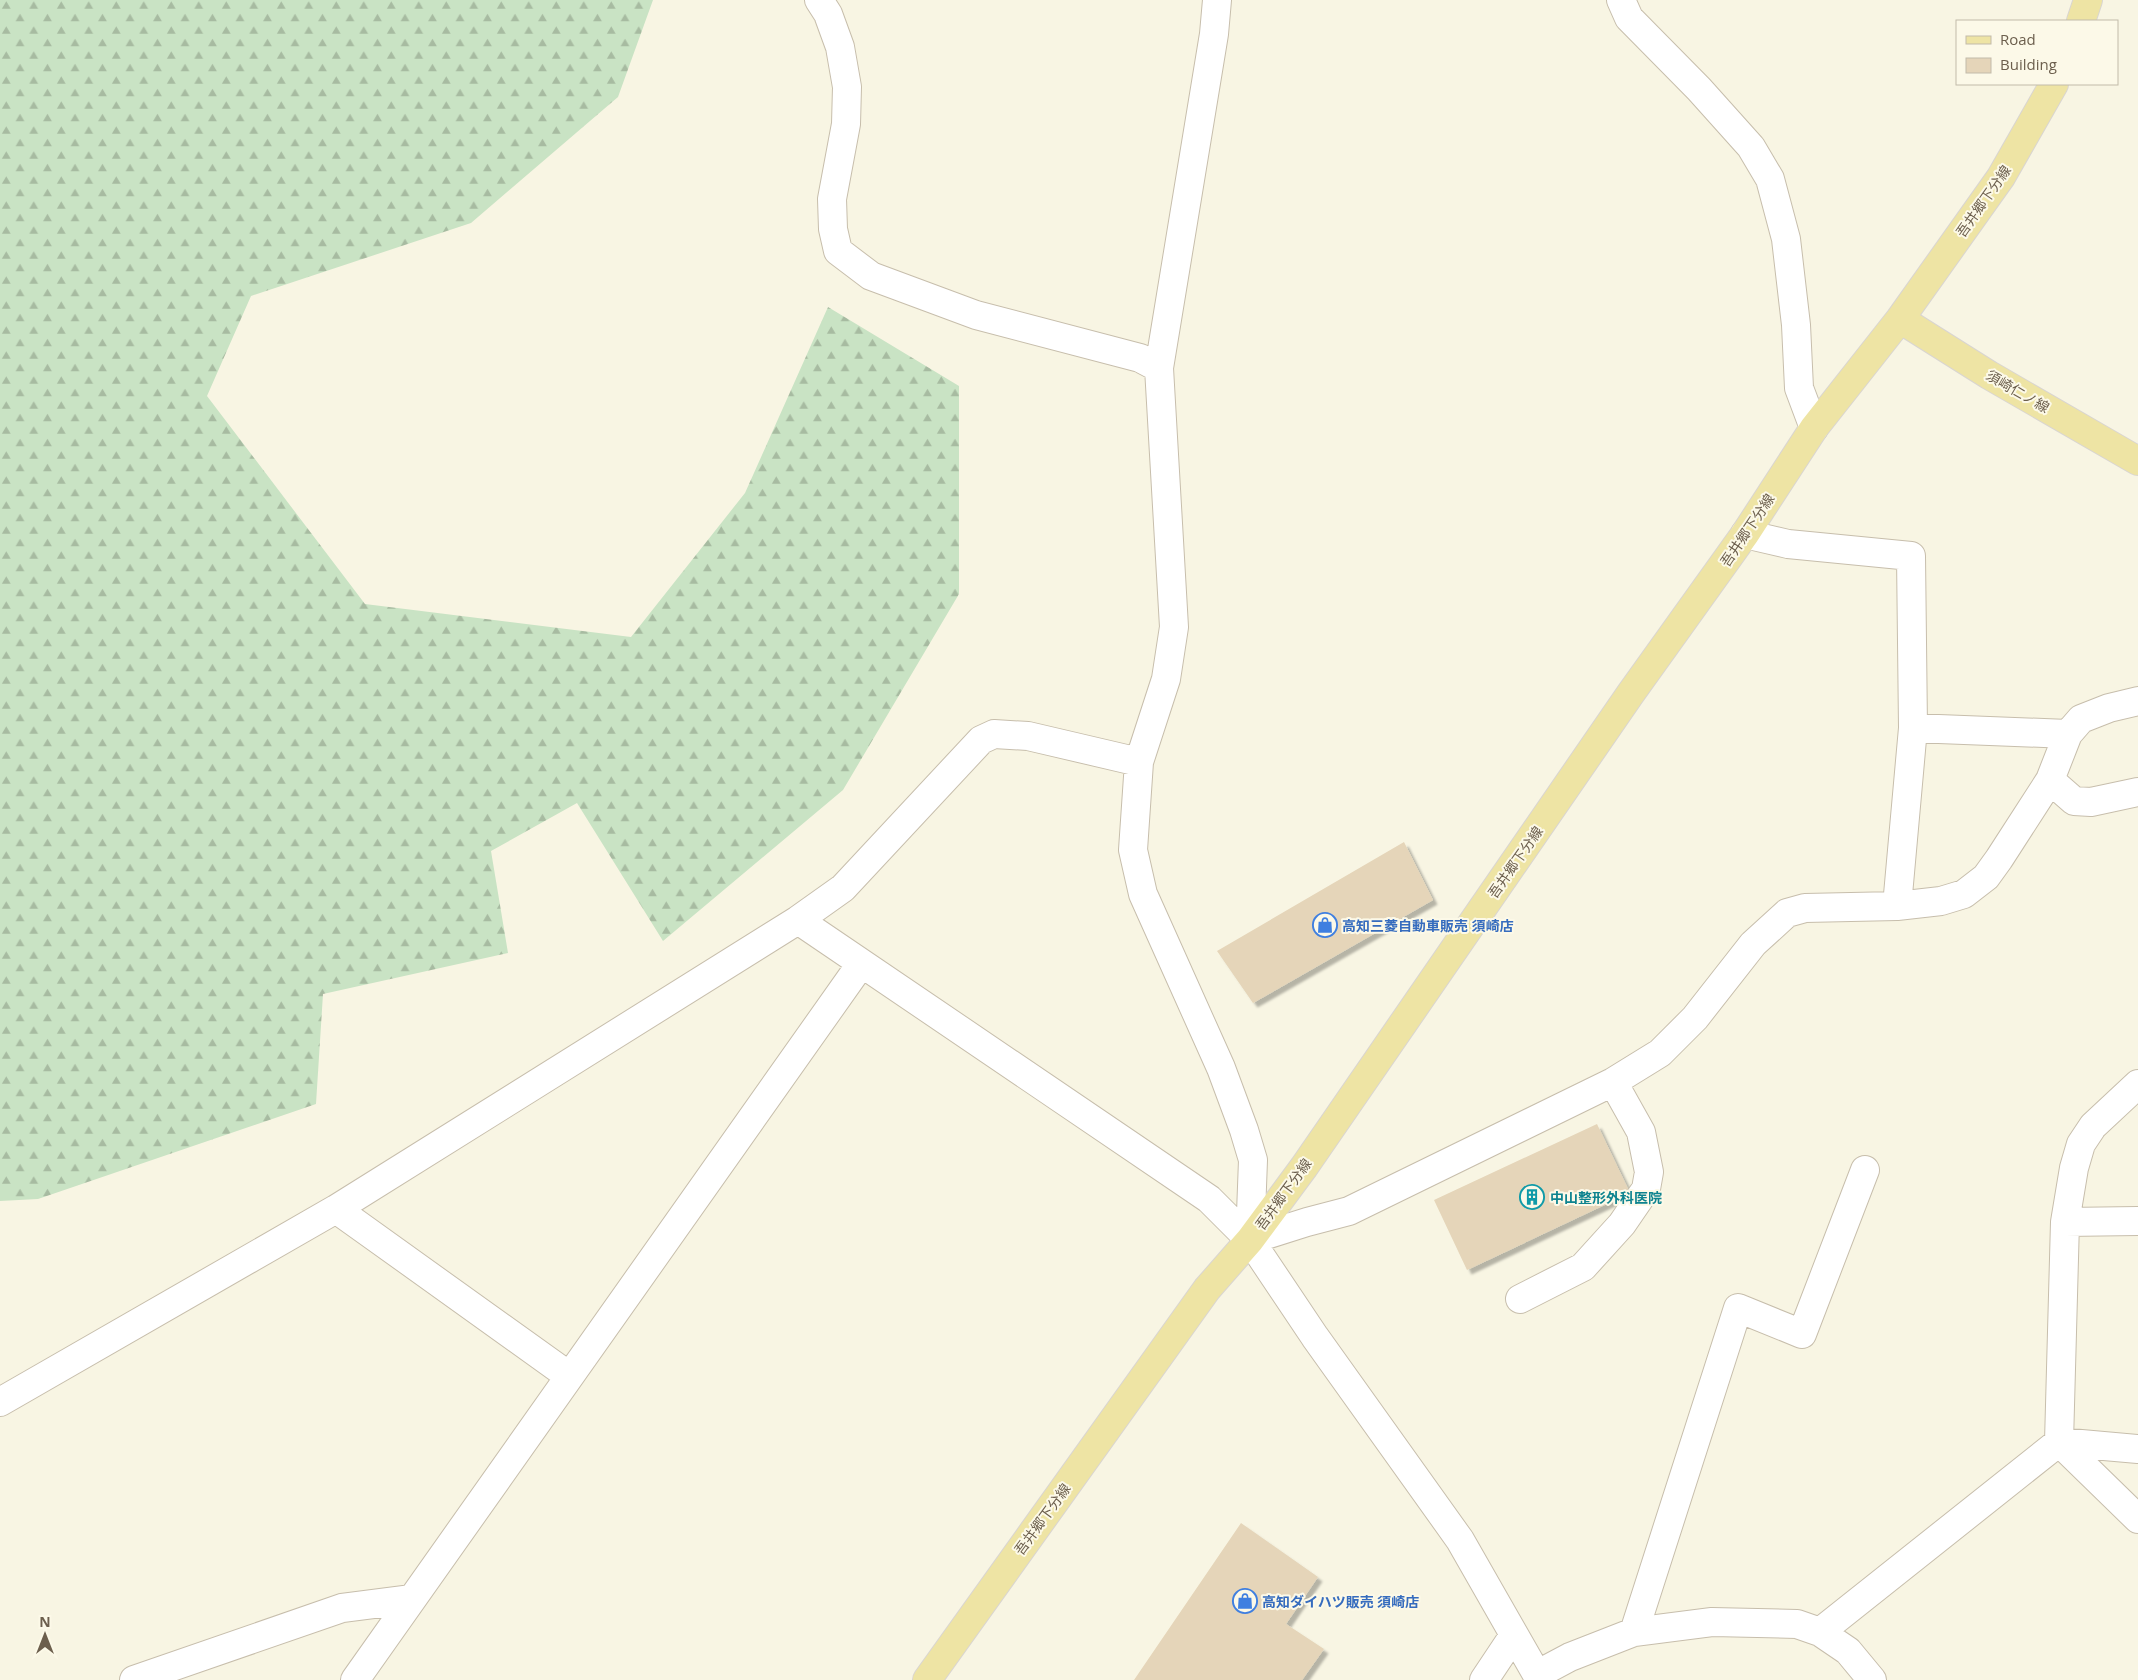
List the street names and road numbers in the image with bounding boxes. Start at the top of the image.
street label: 吾井郷下分線 [1951,161,2015,241]
street label: 須崎仁ノ線 [1983,365,2053,417]
street label: 吾井郷下分線 [1716,490,1778,570]
street label: 吾井郷下分線 [1483,822,1547,902]
street label: 吾井郷下分線 [1251,1154,1315,1234]
street label: 吾井郷下分線 [1010,1479,1074,1559]

